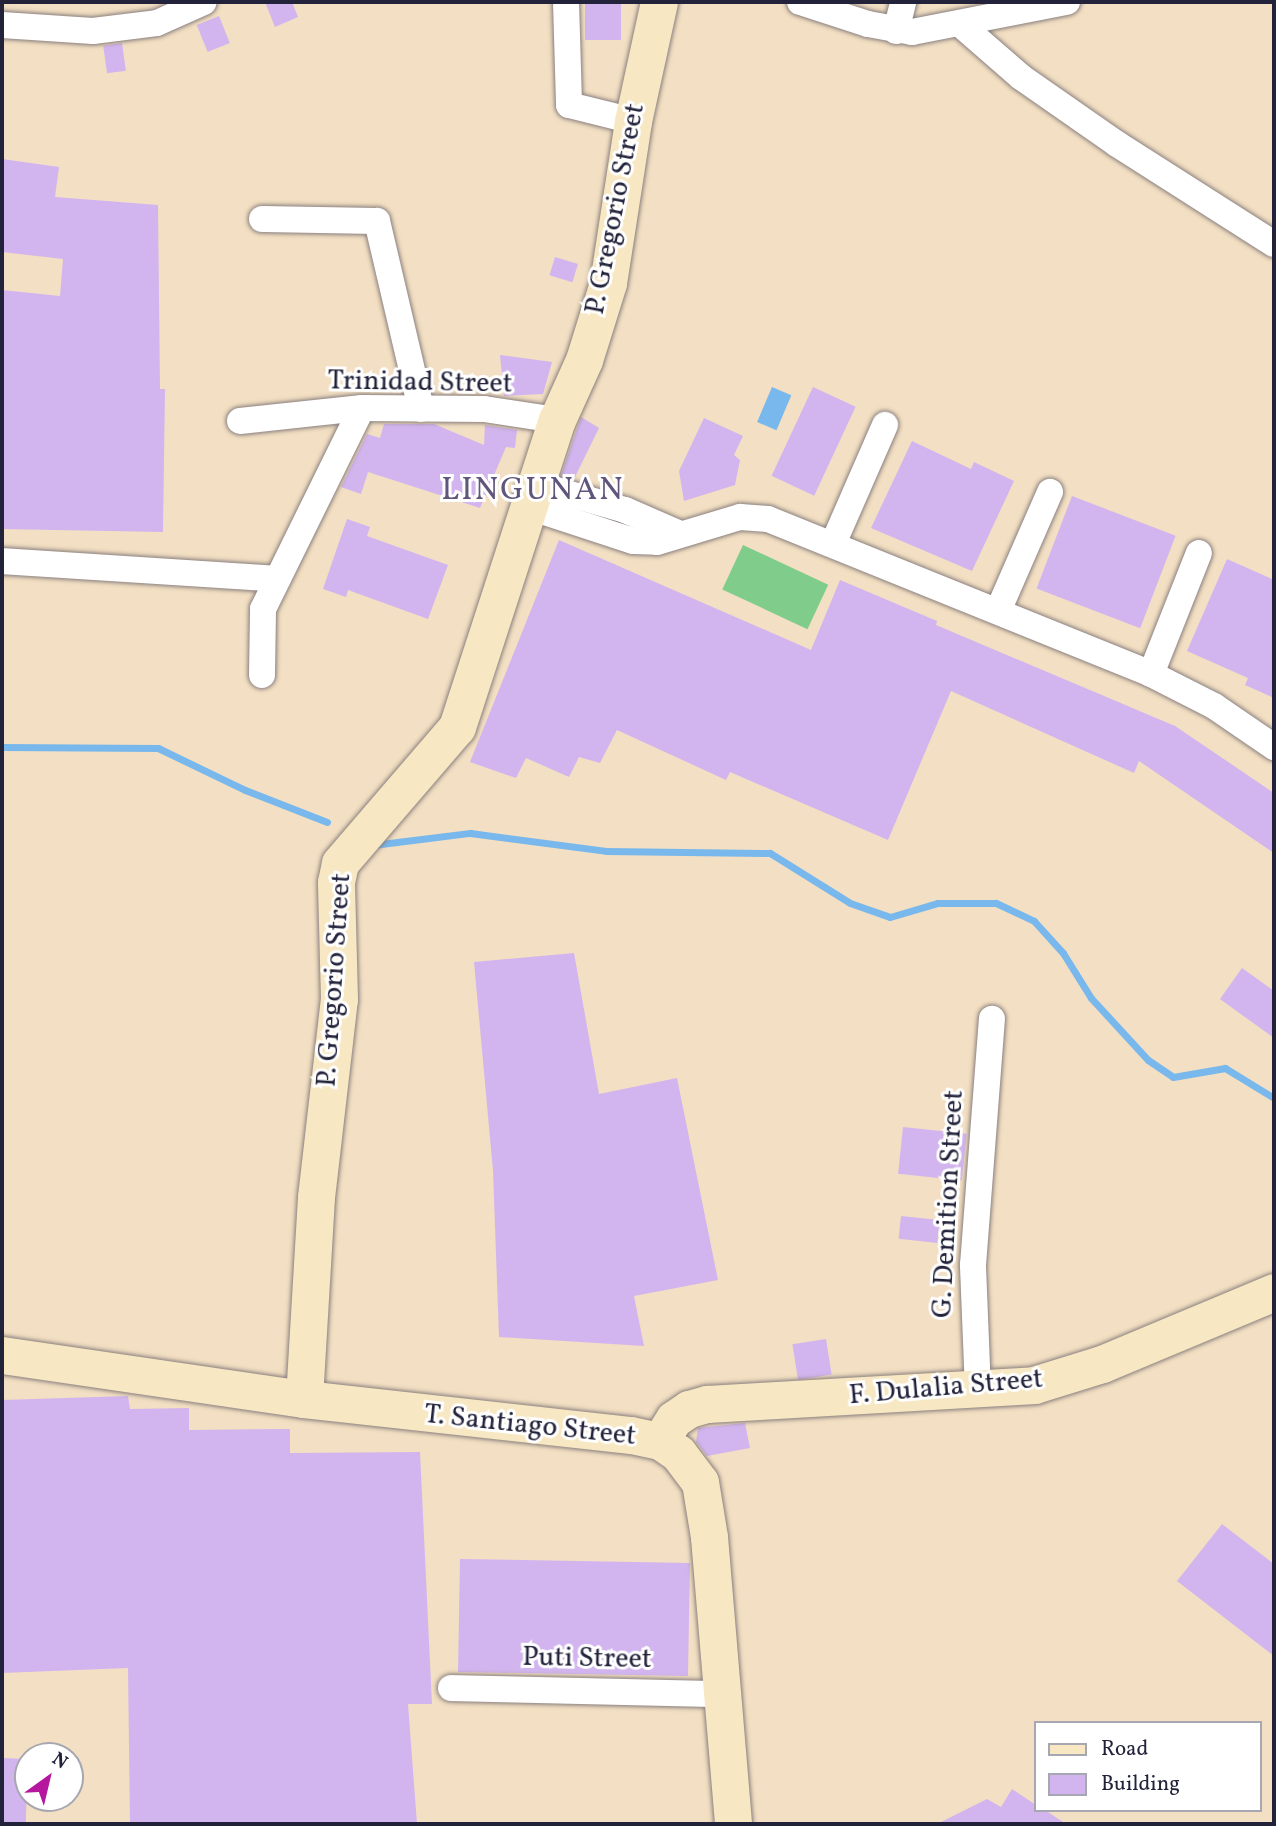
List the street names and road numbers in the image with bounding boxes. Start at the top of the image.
street label: P. Gregorio Street [579,101,653,317]
street label: Trinidad Street [327,365,513,401]
street label: P. Gregorio Street [311,872,359,1088]
street label: G. Demition Street [926,1089,972,1319]
street label: F. Dulalia Street [848,1363,1044,1413]
street label: T. Santiago Street [422,1398,638,1454]
street label: Puti Street [522,1641,652,1677]

